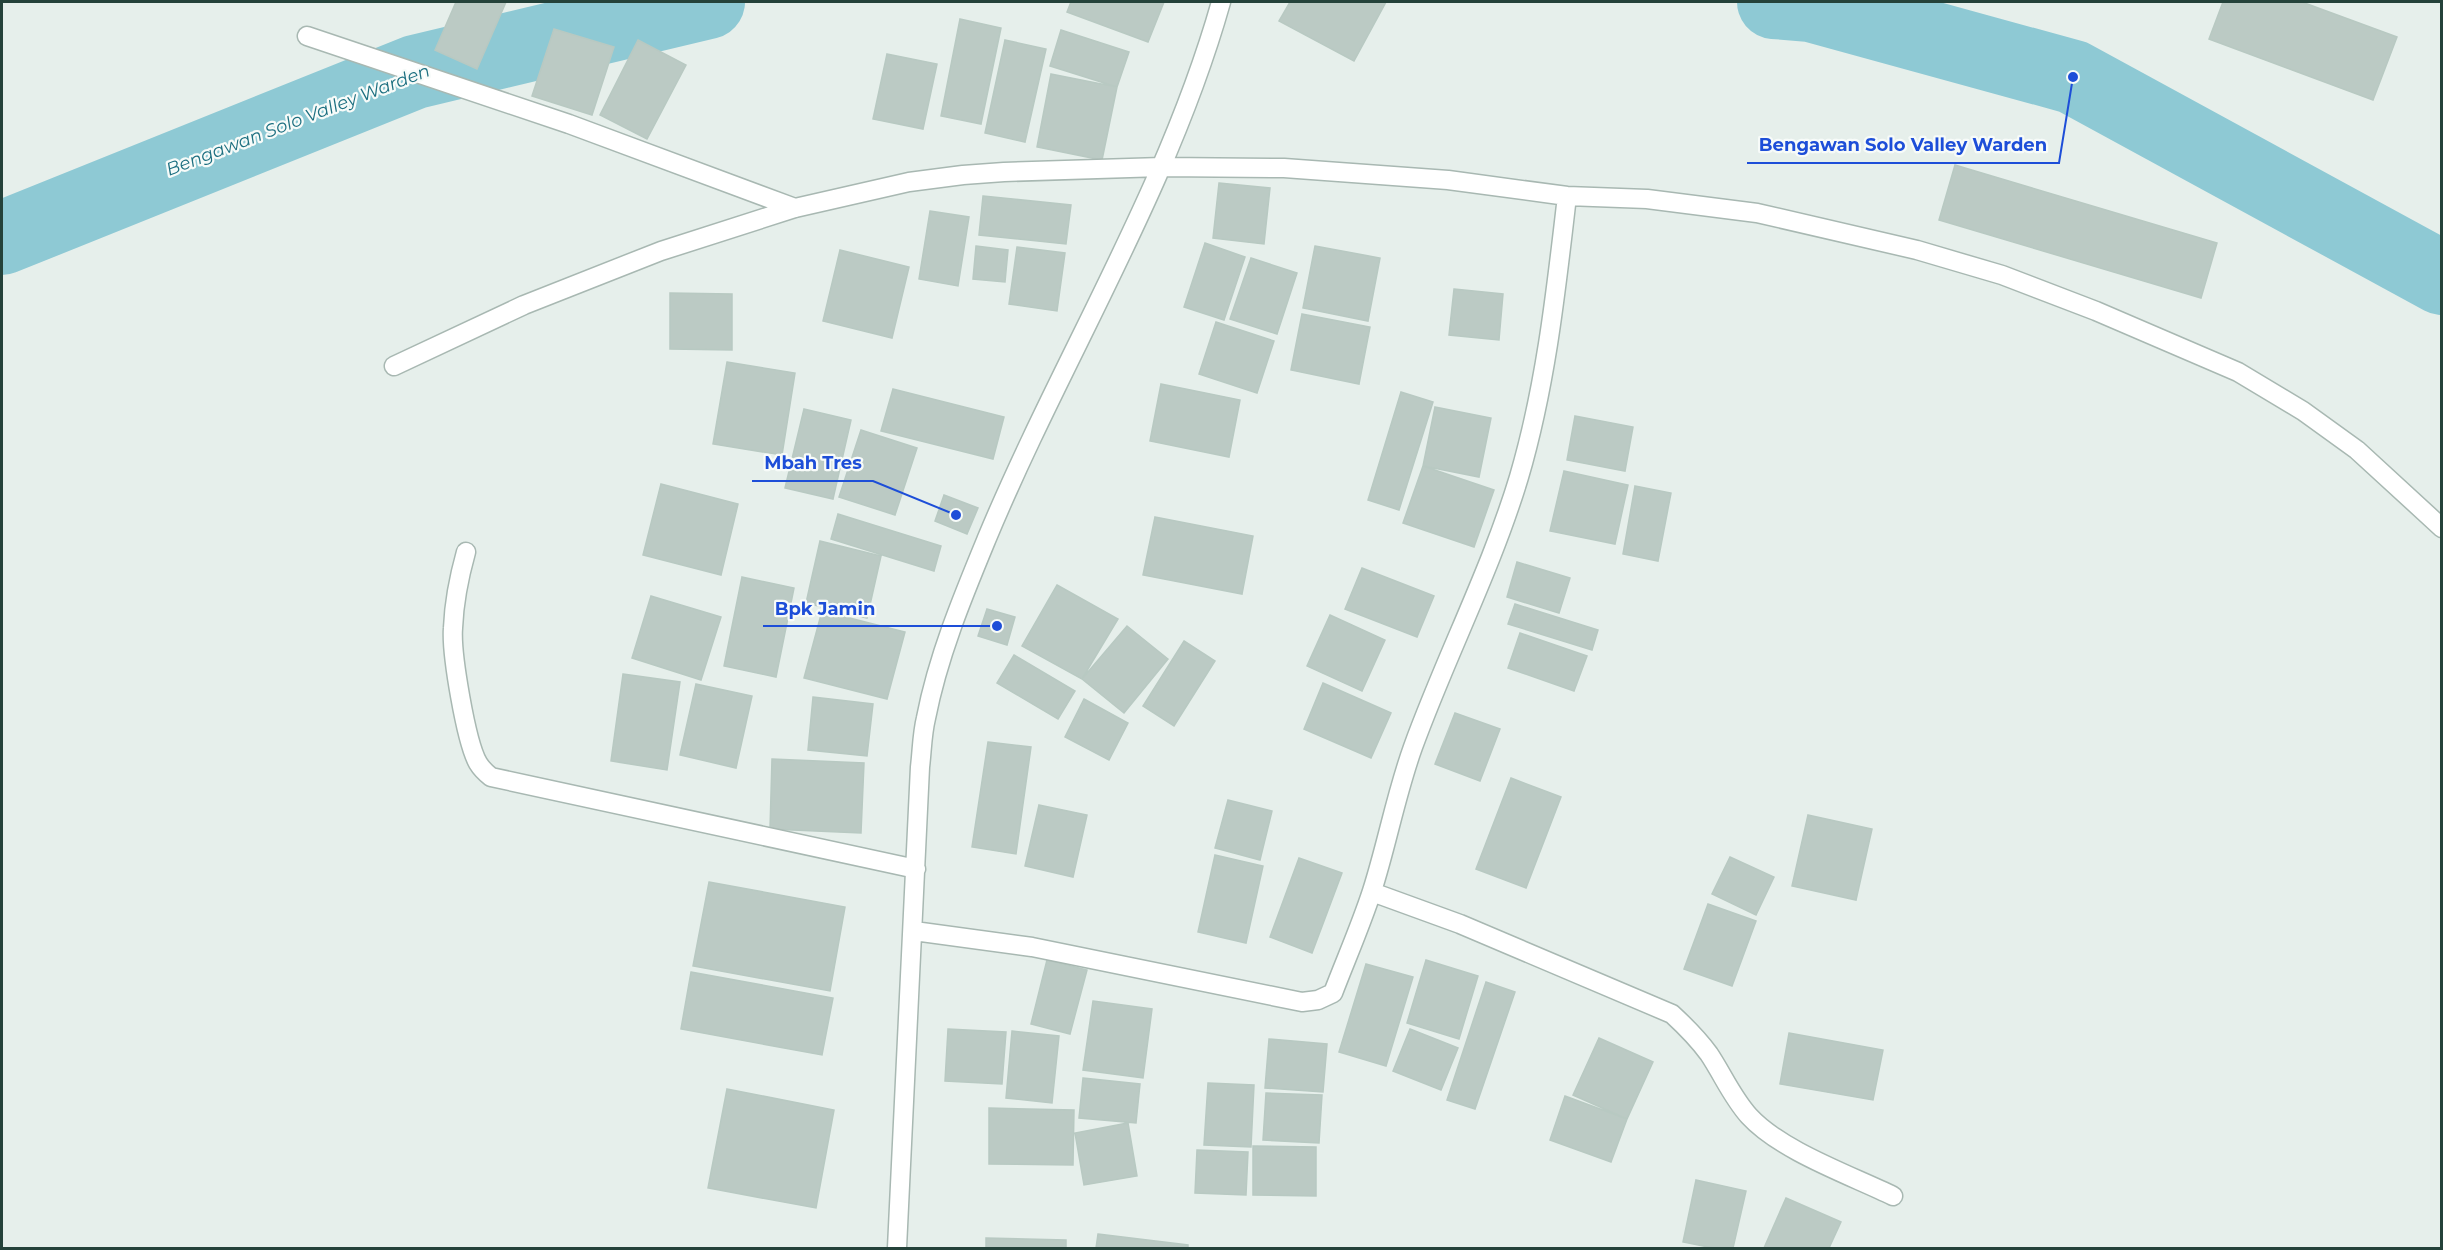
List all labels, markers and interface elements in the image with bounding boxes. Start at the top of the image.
water label: Bengawan Solo Valley Warden [163,59,433,181]
callout: Bengawan Solo Valley Warden [1747,127,2059,163]
text: Bengawan Solo Valley Warden [1759,134,2047,156]
callout: Mbah Tres [752,445,873,481]
text: Mbah Tres [764,452,862,474]
callout: Bpk Jamin [763,590,888,626]
text: Bpk Jamin [775,598,875,620]

